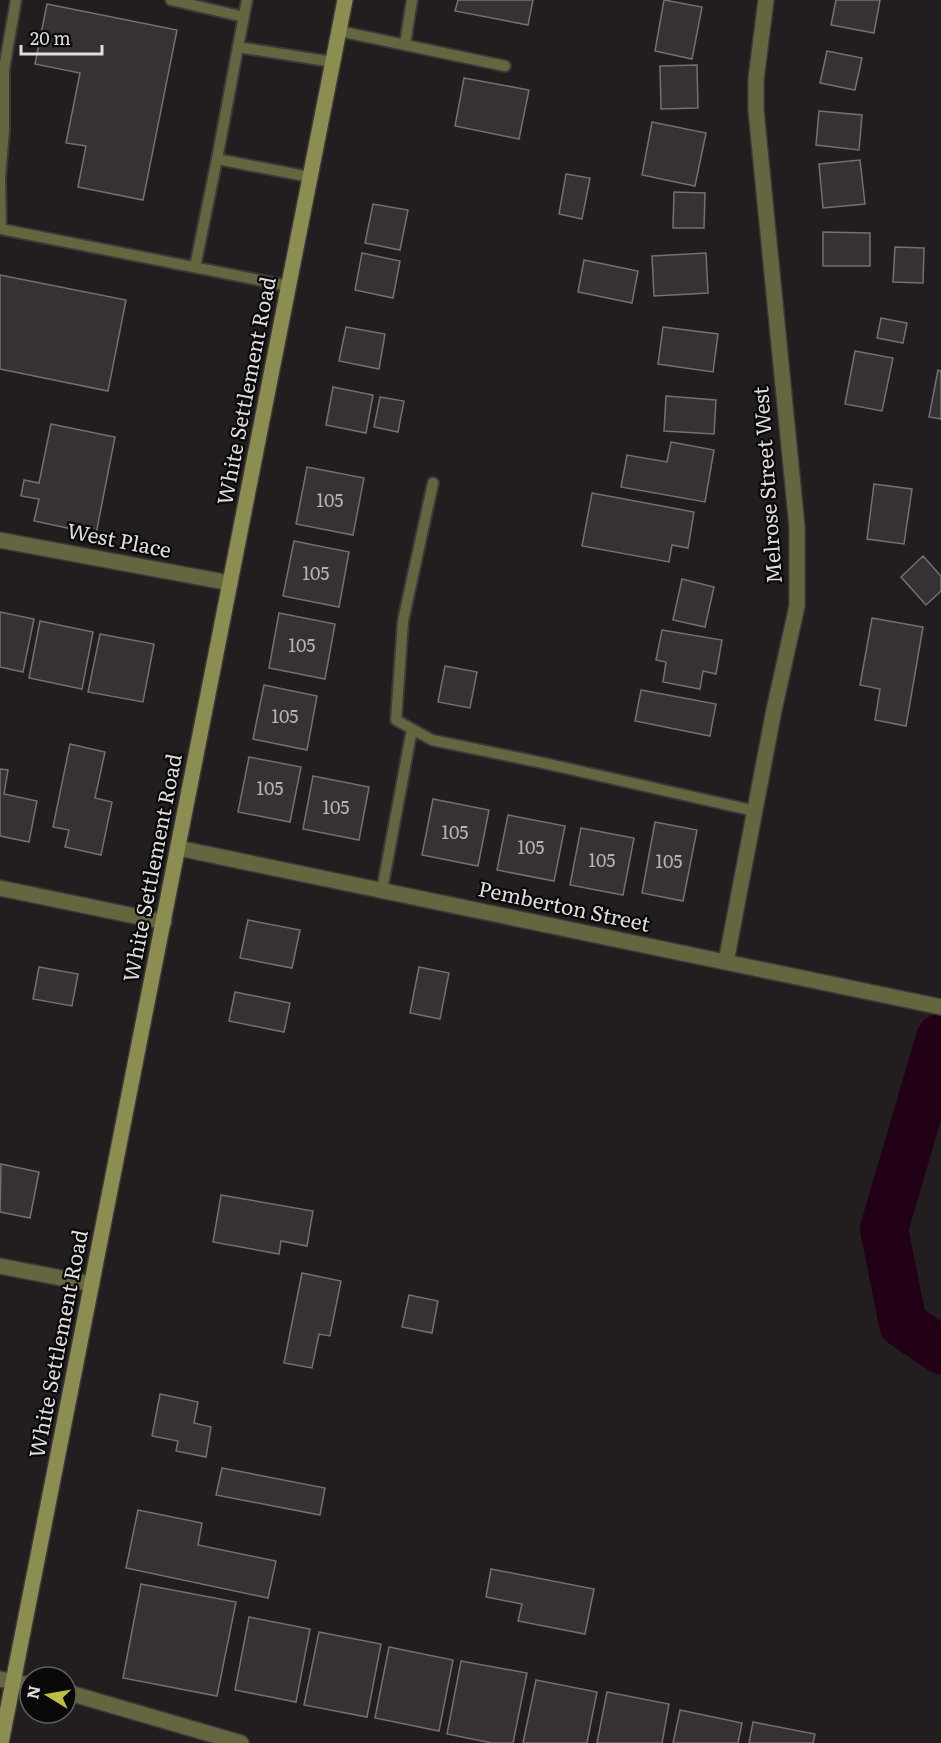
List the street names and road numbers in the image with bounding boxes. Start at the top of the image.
street label: White Settlement Road [207,273,282,507]
street label: Melrose Street West [743,385,788,585]
street label: West Place [65,513,174,564]
street label: White Settlement Road [113,750,188,984]
street label: Pemberton Street [476,871,654,938]
street label: White Settlement Road [19,1226,94,1460]

